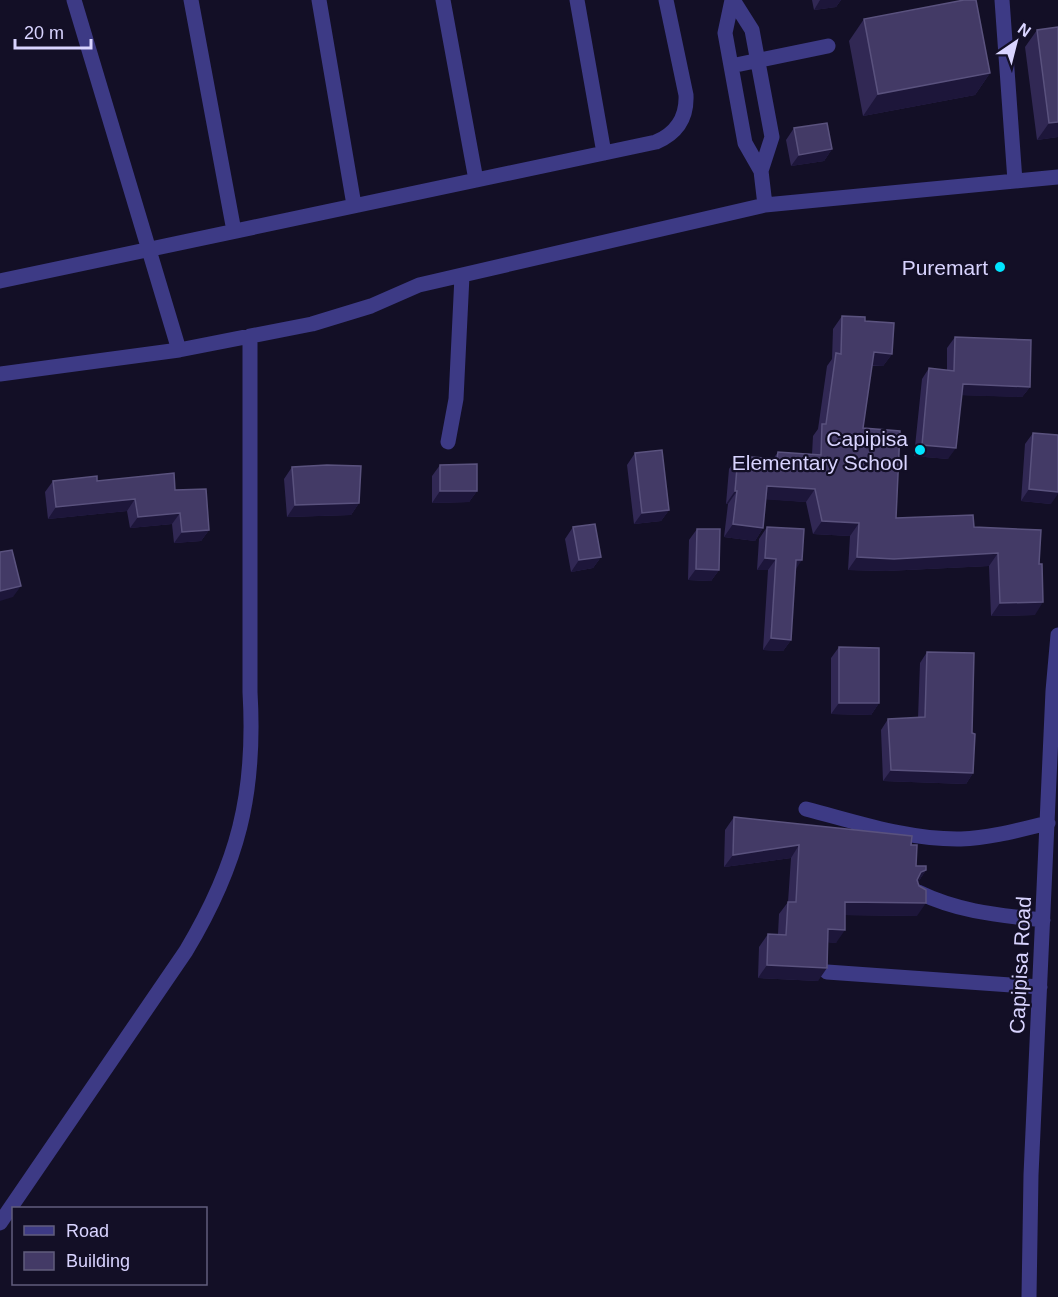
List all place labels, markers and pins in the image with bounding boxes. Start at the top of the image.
place label: Puremart [902,256,988,279]
marker: Puremart [993,260,1007,274]
place label: Capipisa Elementary School [732,427,908,474]
marker: Capipisa Elementary School [913,443,927,457]

